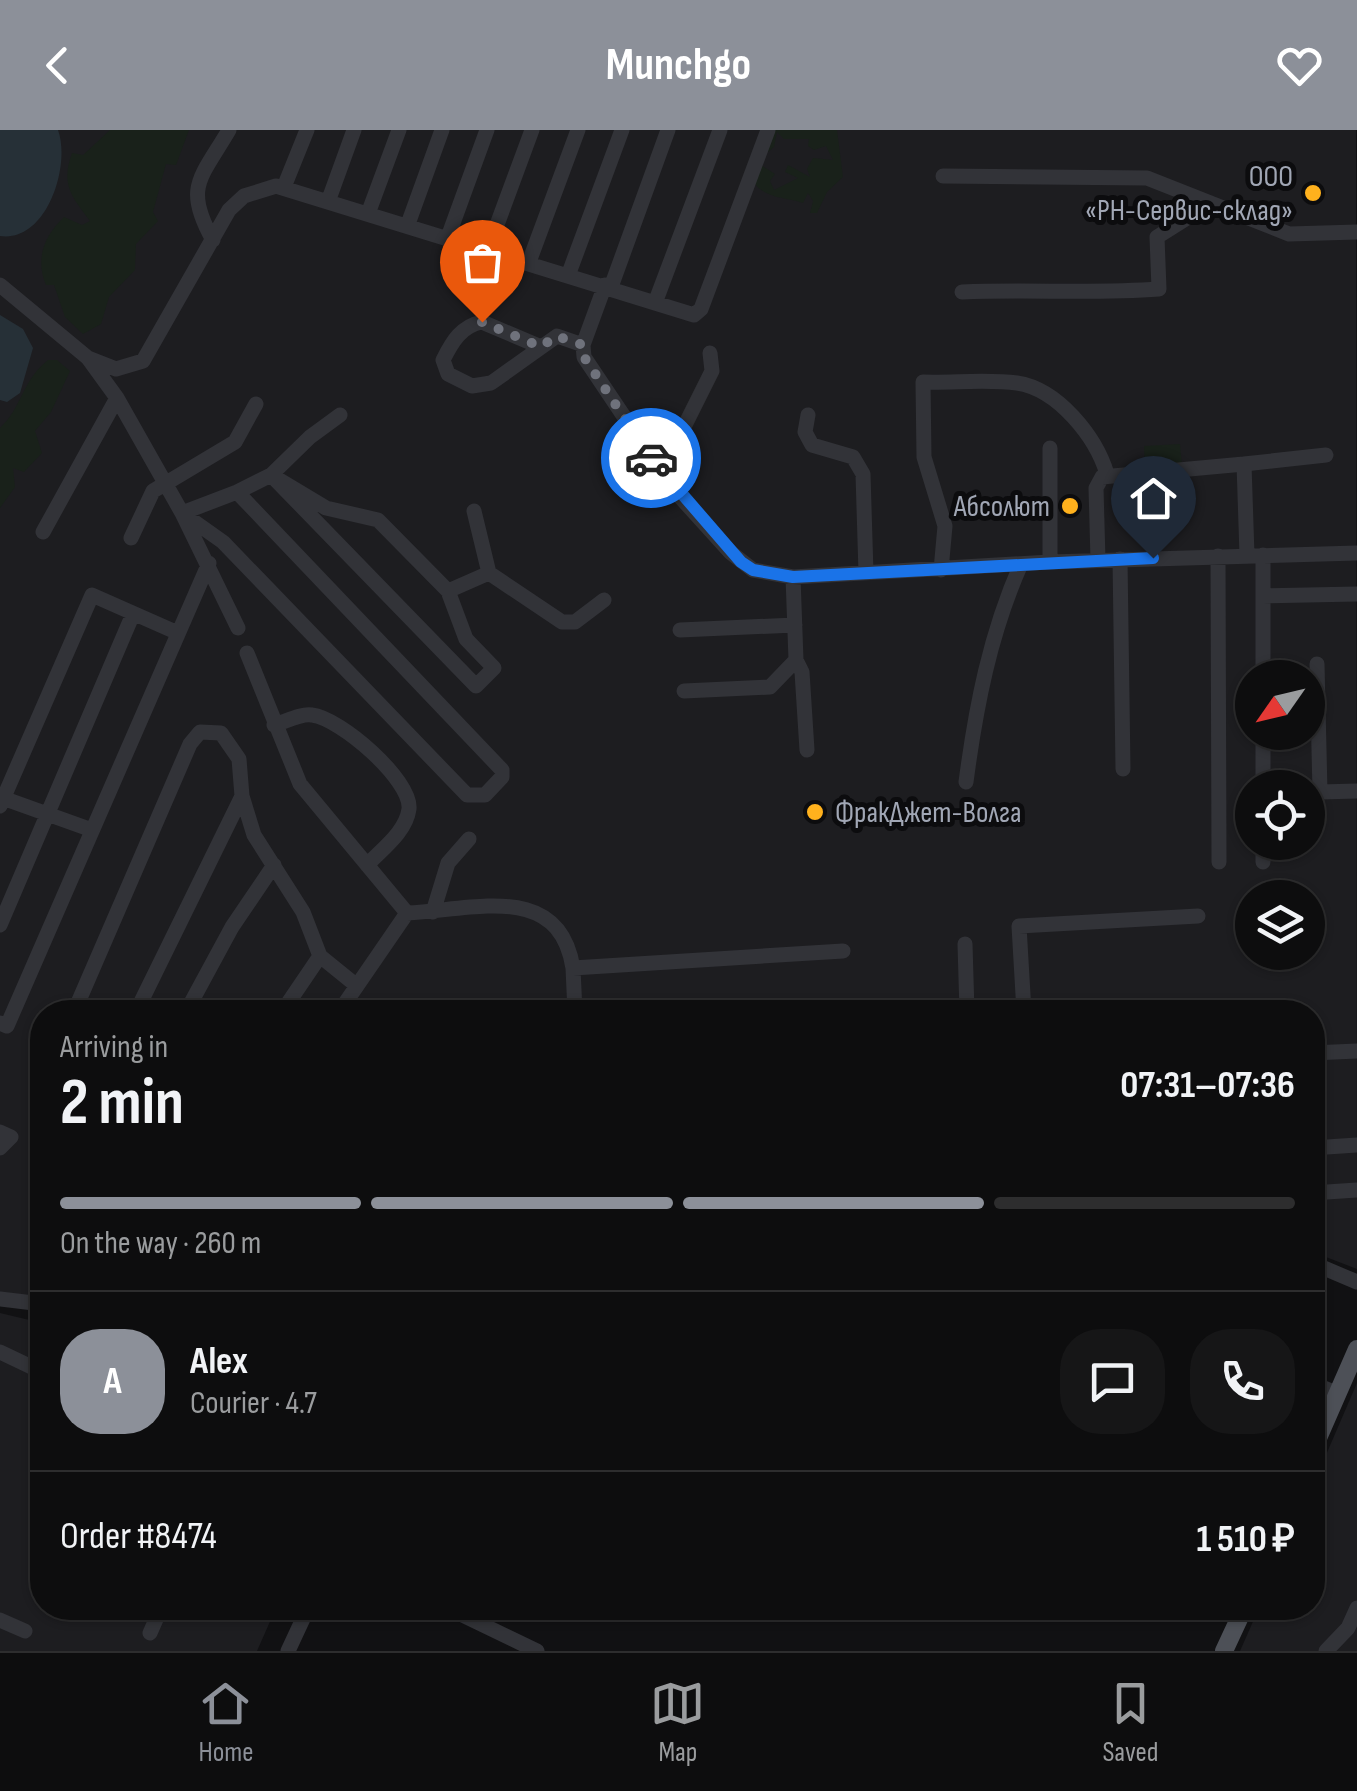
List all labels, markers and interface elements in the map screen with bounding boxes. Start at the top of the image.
icon: back [30,38,85,93]
text: Munchgo [606,38,751,93]
icon: heart [1272,38,1327,93]
place label: ООО «РН-Сервис-склад» [1085,159,1293,229]
marker: ООО «РН-Сервис-склад» [1302,182,1324,204]
pin [440,220,525,323]
icon: bag [455,235,510,290]
courier [601,408,701,508]
icon: car [624,431,679,486]
pin [1111,456,1196,559]
icon: home [1126,471,1181,526]
place label: Абсолют [953,489,1050,525]
marker: Абсолют [1059,495,1081,517]
north arrow [1235,660,1325,750]
map controls [1235,660,1325,970]
button: locate [1235,770,1325,860]
place label: ФракДжет-Волга [835,795,1022,831]
marker: ФракДжет-Волга [804,801,826,823]
button: layers [1235,880,1325,970]
text: Arriving in [60,1028,168,1067]
text: 07:31–07:36 [1120,1063,1295,1108]
text: 2 min [60,1065,184,1143]
text: On the way · 260 m [60,1224,261,1263]
button: chat [1060,1329,1165,1434]
button: phone [1190,1329,1295,1434]
text: Alex [190,1339,248,1384]
text: A [103,1359,122,1404]
text: Courier · 4.7 [190,1384,317,1423]
text: Order #8474 [60,1514,217,1559]
text: 1 510 ₽ [1196,1517,1295,1562]
tab: Home [198,1676,254,1769]
tab: Map [650,1676,705,1769]
tab: Saved [1102,1676,1159,1769]

